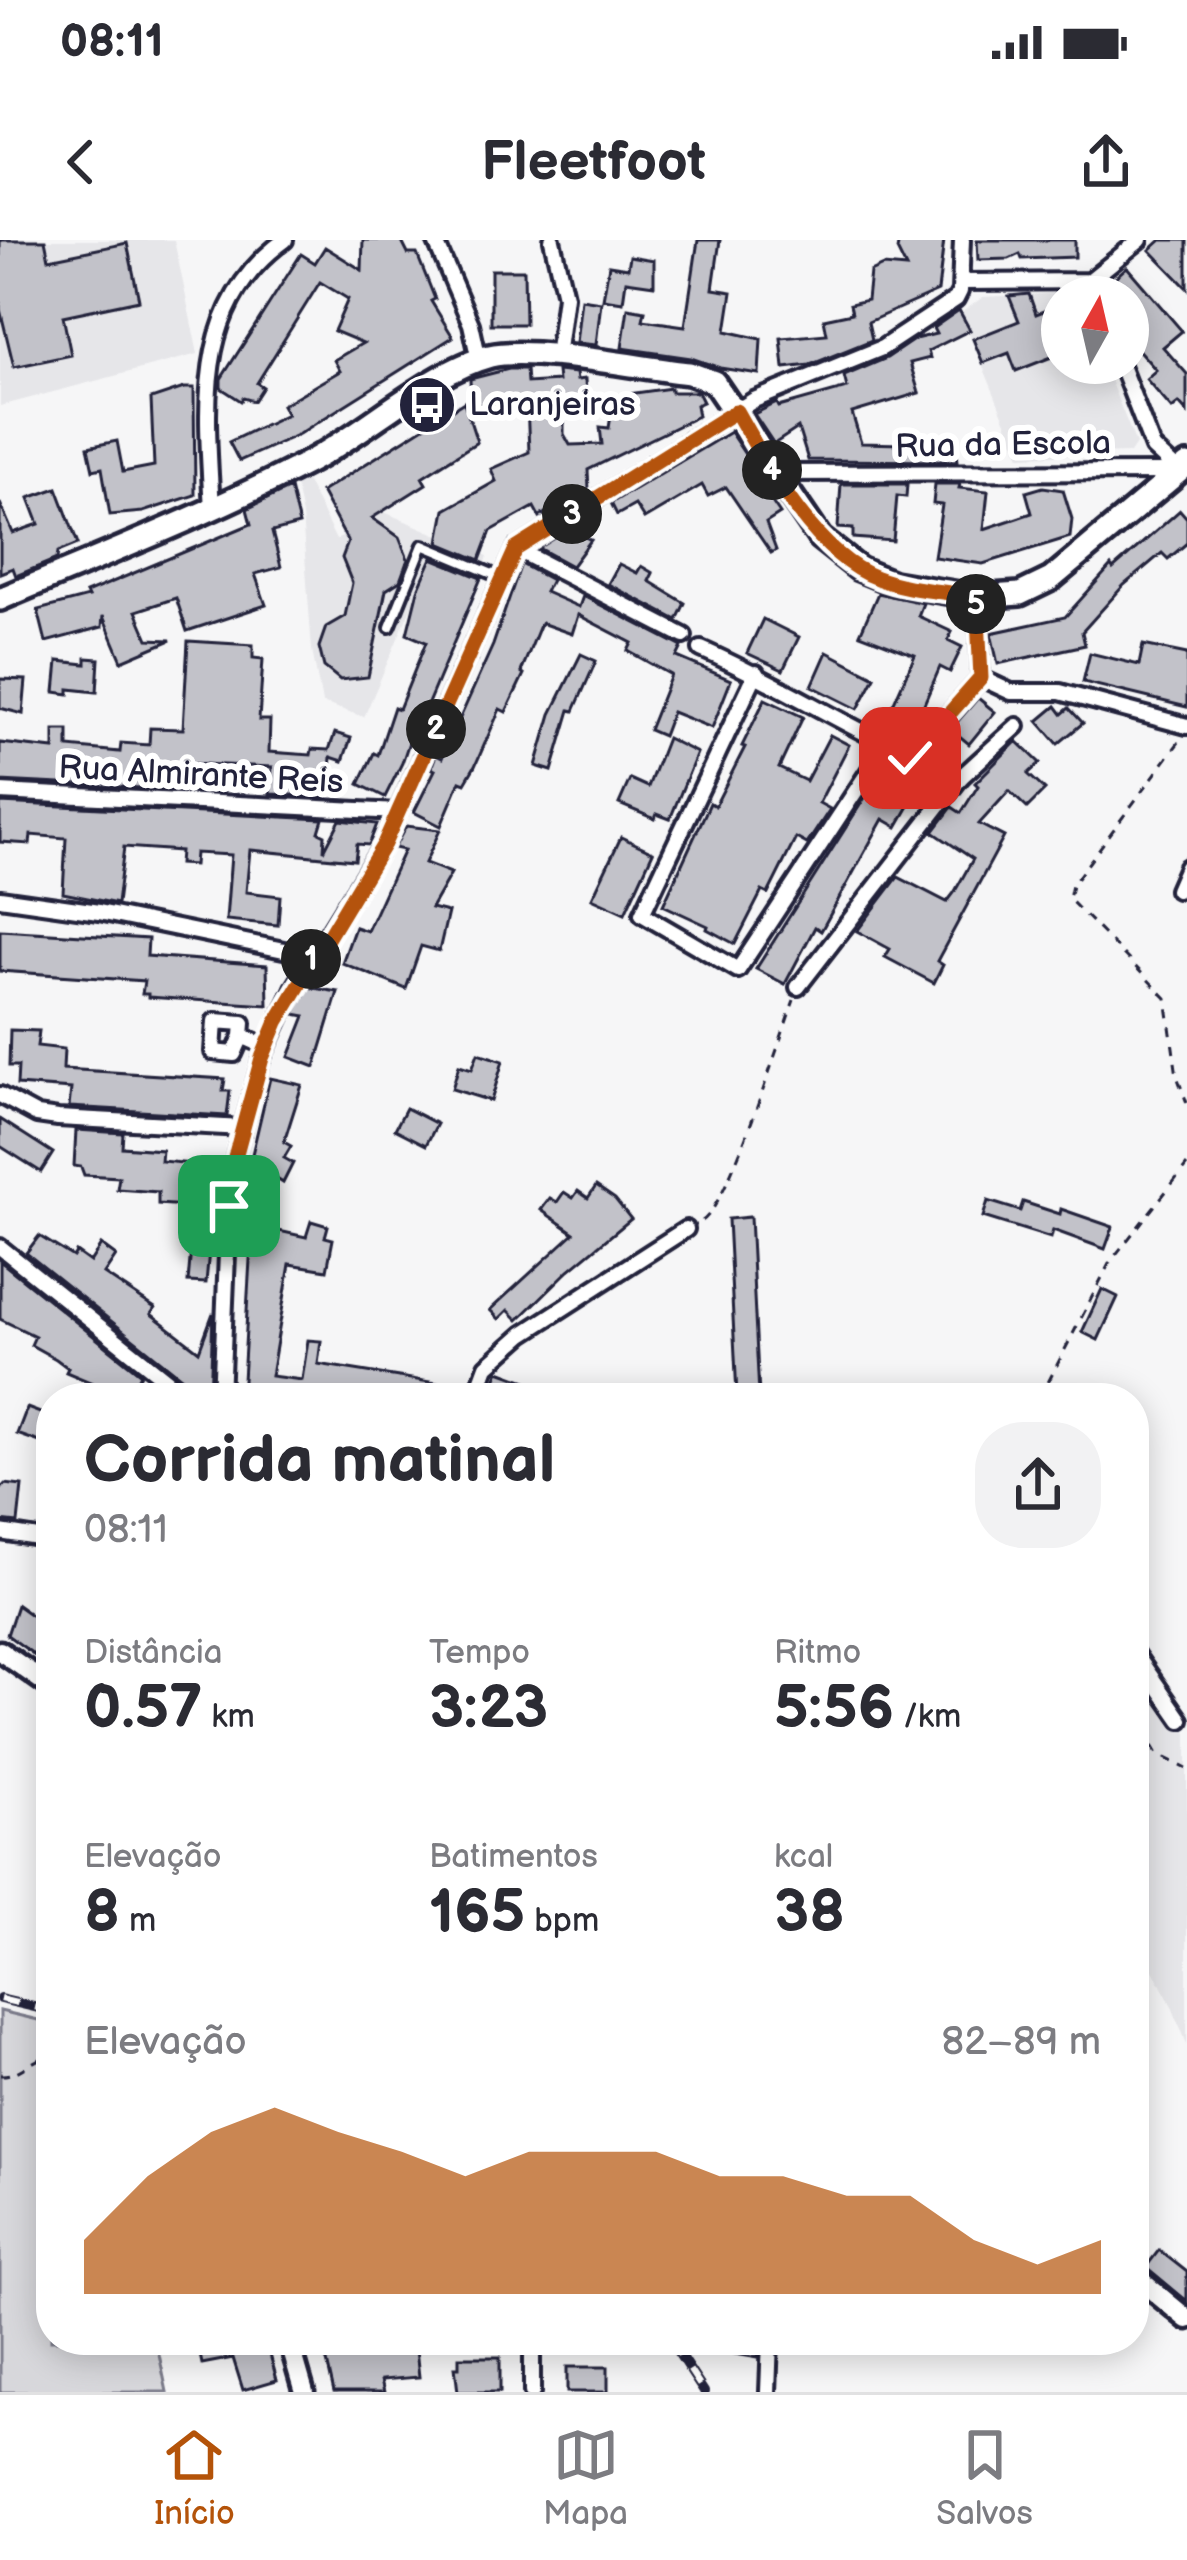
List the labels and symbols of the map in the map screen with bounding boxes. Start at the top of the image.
north arrow [1041,276,1149,384]
bus stop icon: Laranjeiras [396,374,458,436]
place label: Laranjeiras [469,385,636,425]
street label: Rua da Escola [895,423,1111,467]
pin: 4 [742,440,802,500]
pin: 3 [542,484,602,544]
pin: 5 [946,574,1006,634]
pin: 2 [406,699,466,759]
pin [859,707,961,809]
street label: Rua Almirante Reis [58,748,344,802]
pin: 1 [281,929,341,989]
pin [178,1155,280,1257]

